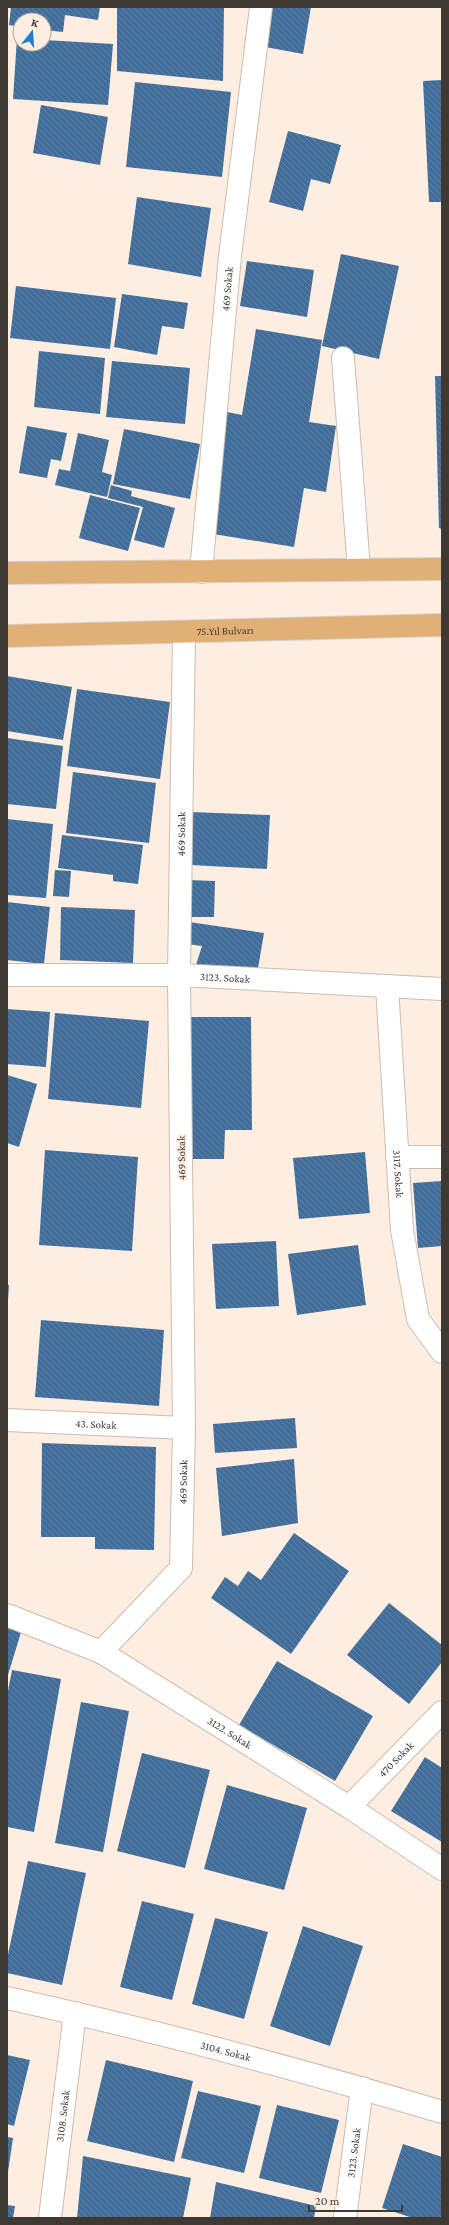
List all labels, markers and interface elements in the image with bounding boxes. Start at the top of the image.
north arrow [12,12,52,52]
text: K [30,16,41,29]
street label: 469 Sokak [219,266,235,312]
street label: 75.Yıl Bulvarı [196,624,254,637]
street label: 469 Sokak [175,811,187,857]
street label: 3123. Sokak [200,970,251,985]
street label: 469 Sokak [175,1135,187,1180]
street label: 3117. Sokak [391,1149,406,1199]
street label: 43. Sokak [75,1417,118,1431]
street label: 469 Sokak [176,1459,189,1505]
street label: 3122. Sokak [205,1714,255,1751]
street label: 470 Sokak [376,1738,416,1779]
street label: 3104. Sokak [199,2039,253,2064]
street label: 3108. Sokak [53,2089,72,2142]
street label: 3123. Sokak [344,2126,363,2178]
scale bar [309,2187,402,2213]
text: 20 m [315,2194,340,2208]

